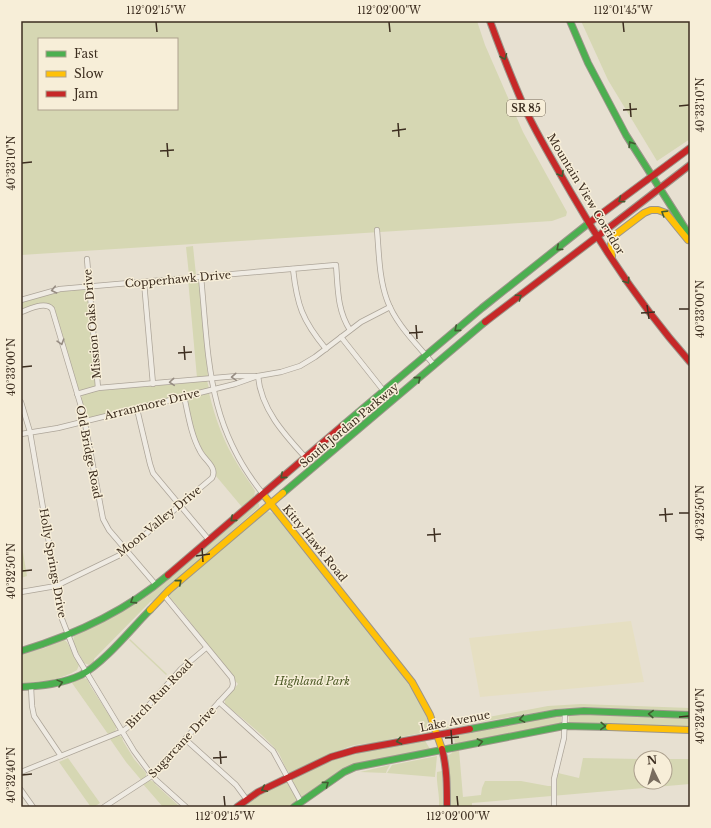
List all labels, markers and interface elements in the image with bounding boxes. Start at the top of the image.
text: 112°02'15"W [126,4,186,17]
text: 112°02'00"W [357,4,421,17]
text: 112°01'45"W [594,4,653,17]
legend [38,38,178,110]
text: Fast [74,46,99,61]
one-way arrow [499,53,507,61]
text: Slow [74,66,104,81]
text: 40°33'10"N [694,77,707,133]
text: Jam [72,86,98,101]
road number: SR 85 [507,100,545,116]
street label: Mountain View Corridor [544,131,628,258]
text: 40°33'10"N [5,135,18,191]
one-way arrow [628,141,635,148]
one-way arrow [556,170,563,177]
one-way arrow [618,195,625,202]
one-way arrow [661,211,668,218]
one-way arrow [556,243,564,250]
street label: Copperhawk Drive [124,267,232,291]
street label: Mission Oaks Drive [80,268,104,380]
one-way arrow [622,277,630,284]
text: 40°33'00"N [694,280,707,338]
one-way arrow [51,286,58,294]
one-way arrow [514,294,521,301]
one-way arrow [454,324,462,331]
text: 40°33'00"N [5,338,18,396]
one-way arrow [56,338,65,345]
one-way arrow [231,372,237,381]
one-way arrow [414,377,421,384]
one-way arrow [169,378,175,387]
street label: South Jordan Parkway [297,380,401,470]
street label: Arranmore Drive [102,385,201,423]
street label: Old Bridge Road [73,404,105,500]
one-way arrow [281,472,288,479]
street label: Moon Valley Drive [114,483,204,559]
text: 40°32'50"N [694,485,707,541]
street label: Kitty Hawk Road [280,502,351,585]
street label: Holly Springs Drive [36,507,70,619]
one-way arrow [231,514,238,521]
text: 40°32'50"N [5,543,18,599]
one-way arrow [174,580,181,587]
one-way arrow [130,596,137,604]
street label: Birch Run Road [123,656,196,731]
park label: Highland Park [273,674,350,688]
one-way arrow [56,679,63,687]
text: 40°32'40"N [694,688,707,744]
street label: Sugarcane Drive [145,703,219,781]
street label: Lake Avenue [419,707,491,735]
one-way arrow [648,710,654,718]
one-way arrow [518,714,525,722]
one-way arrow [600,722,606,731]
one-way arrow [396,737,402,745]
one-way arrow [477,738,483,746]
text: 40°32'40"N [5,747,18,803]
north arrow [633,750,673,790]
text: N [646,753,659,767]
one-way arrow [321,782,328,789]
one-way arrow [261,784,269,792]
text: 112°02'15"W [195,810,255,823]
text: 112°02'00"W [426,810,490,823]

